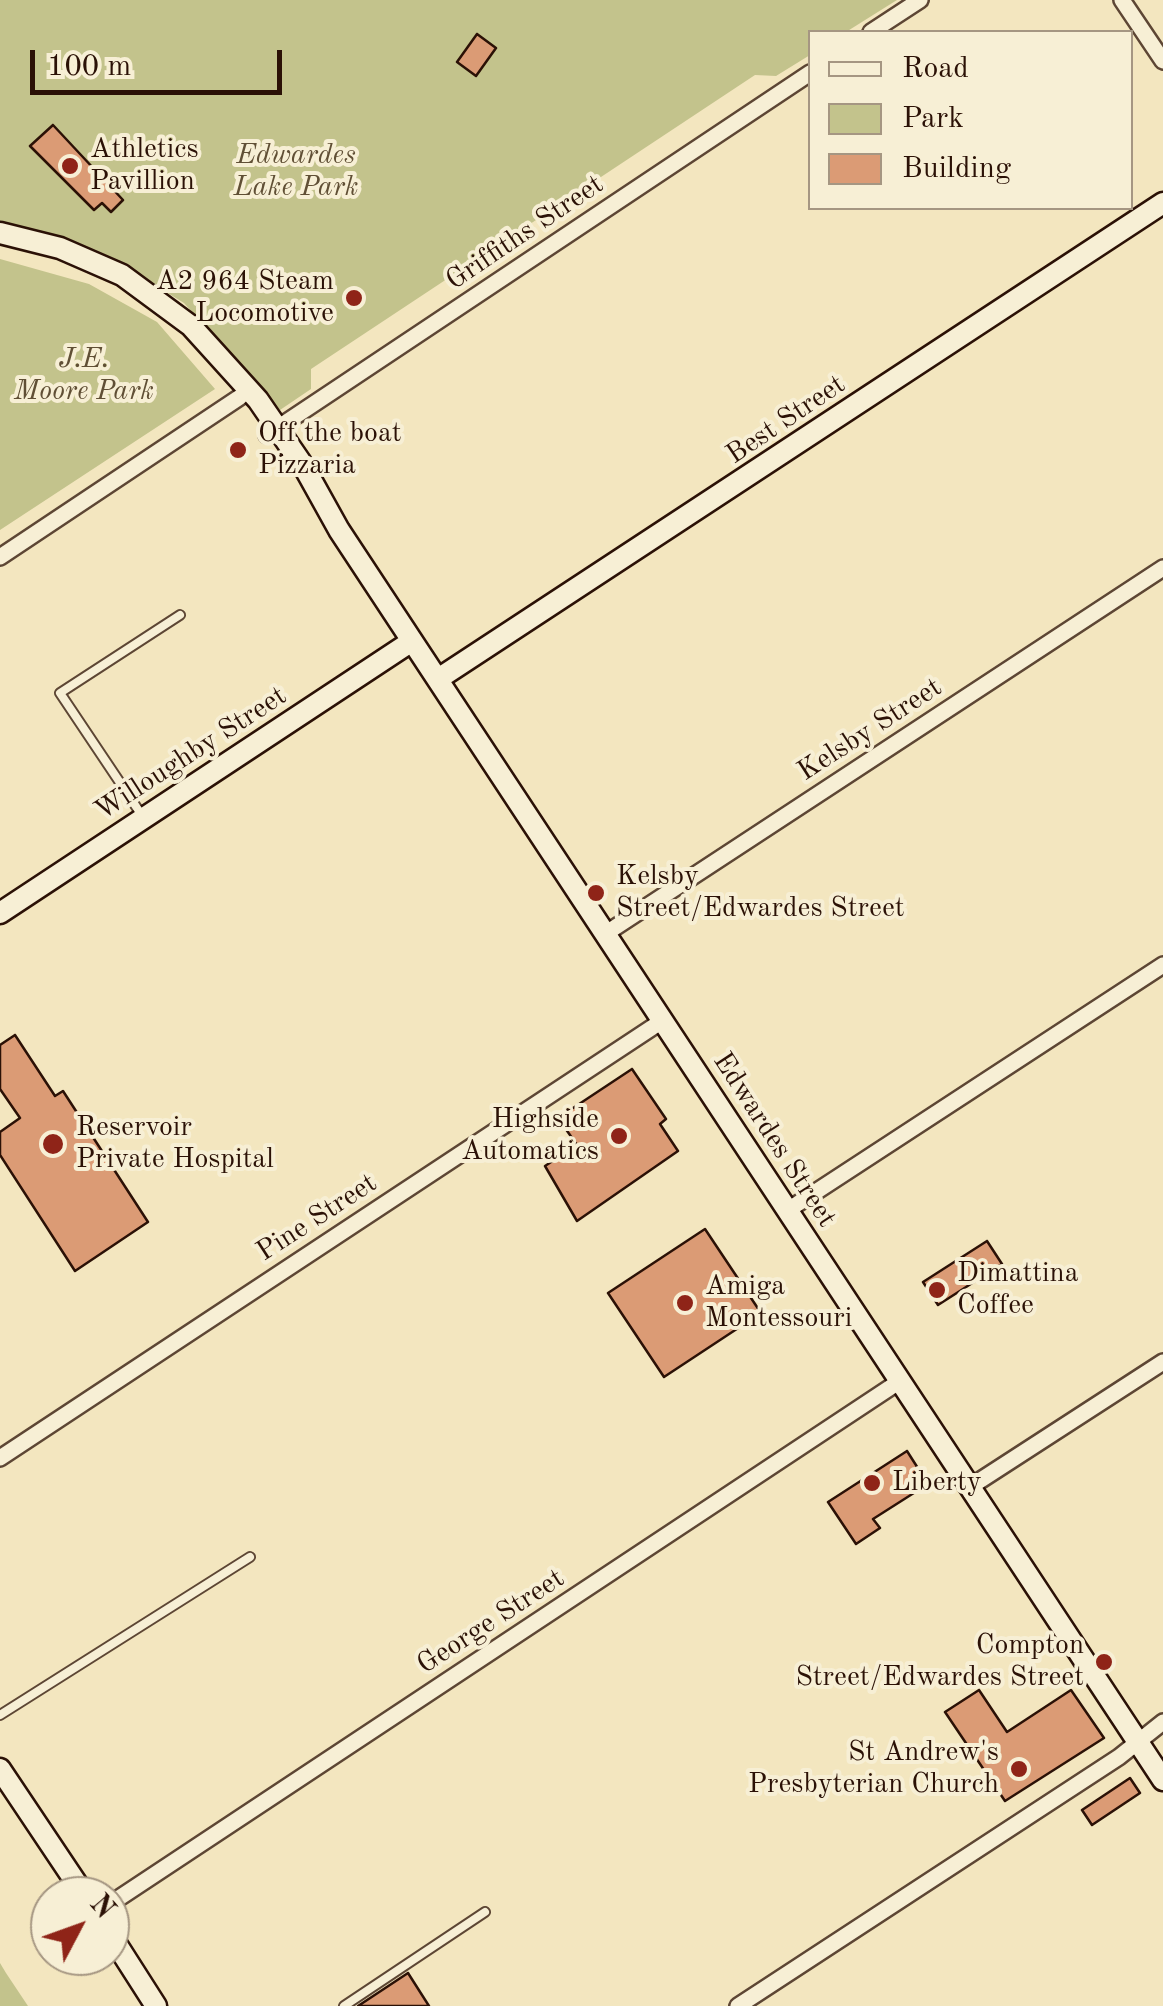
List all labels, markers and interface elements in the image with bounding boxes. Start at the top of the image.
scale bar [35,30,288,92]
legend [808,30,1133,210]
text: 100 m [47,52,131,82]
text: Road [902,54,969,84]
text: Park [902,104,964,134]
place label: Athletics Pavillion [90,133,199,199]
park label: Edwardes Lake Park [234,139,358,205]
text: Building [902,154,1011,184]
marker: Athletics Pavillion [59,155,81,177]
street label: Griffiths Street [440,168,610,298]
place label: A2 964 Steam Locomotive [156,265,334,331]
marker: A2 964 Steam Locomotive [343,287,365,309]
park label: J.E. Moore Park [14,343,154,409]
street label: Best Street [720,368,852,472]
place label: Off the boat Pizzaria [258,417,402,483]
marker: Off the boat Pizzaria [227,439,249,461]
street label: Kelsby Street [792,671,948,789]
street label: Willoughby Street [89,680,293,828]
place label: Kelsby Street/Edwardes Street [616,860,905,926]
marker: Kelsby Street/Edwardes Street [585,882,607,904]
street label: Edwardes Street [705,1046,843,1234]
place label: Highside Automatics [461,1103,599,1169]
place label: Reservoir Private Hospital [76,1111,274,1177]
marker: Highside Automatics [608,1125,630,1147]
marker: Reservoir Private Hospital [40,1131,66,1157]
street label: Pine Street [251,1167,383,1269]
place label: Dimattina Coffee [957,1257,1079,1323]
place label: Amiga Montessouri [705,1270,852,1336]
marker: Dimattina Coffee [926,1279,948,1301]
marker: Amiga Montessouri [674,1292,696,1314]
place label: Liberty [892,1466,982,1500]
marker: Liberty [861,1472,883,1494]
street label: George Street [411,1562,571,1682]
place label: Compton Street/Edwardes Street [795,1629,1084,1695]
marker: Compton Street/Edwardes Street [1093,1651,1115,1673]
place label: St Andrew's Presbyterian Church [748,1736,999,1802]
marker: St Andrew's Presbyterian Church [1008,1758,1030,1780]
north arrow [30,1876,130,1976]
text: N [84,1890,119,1925]

